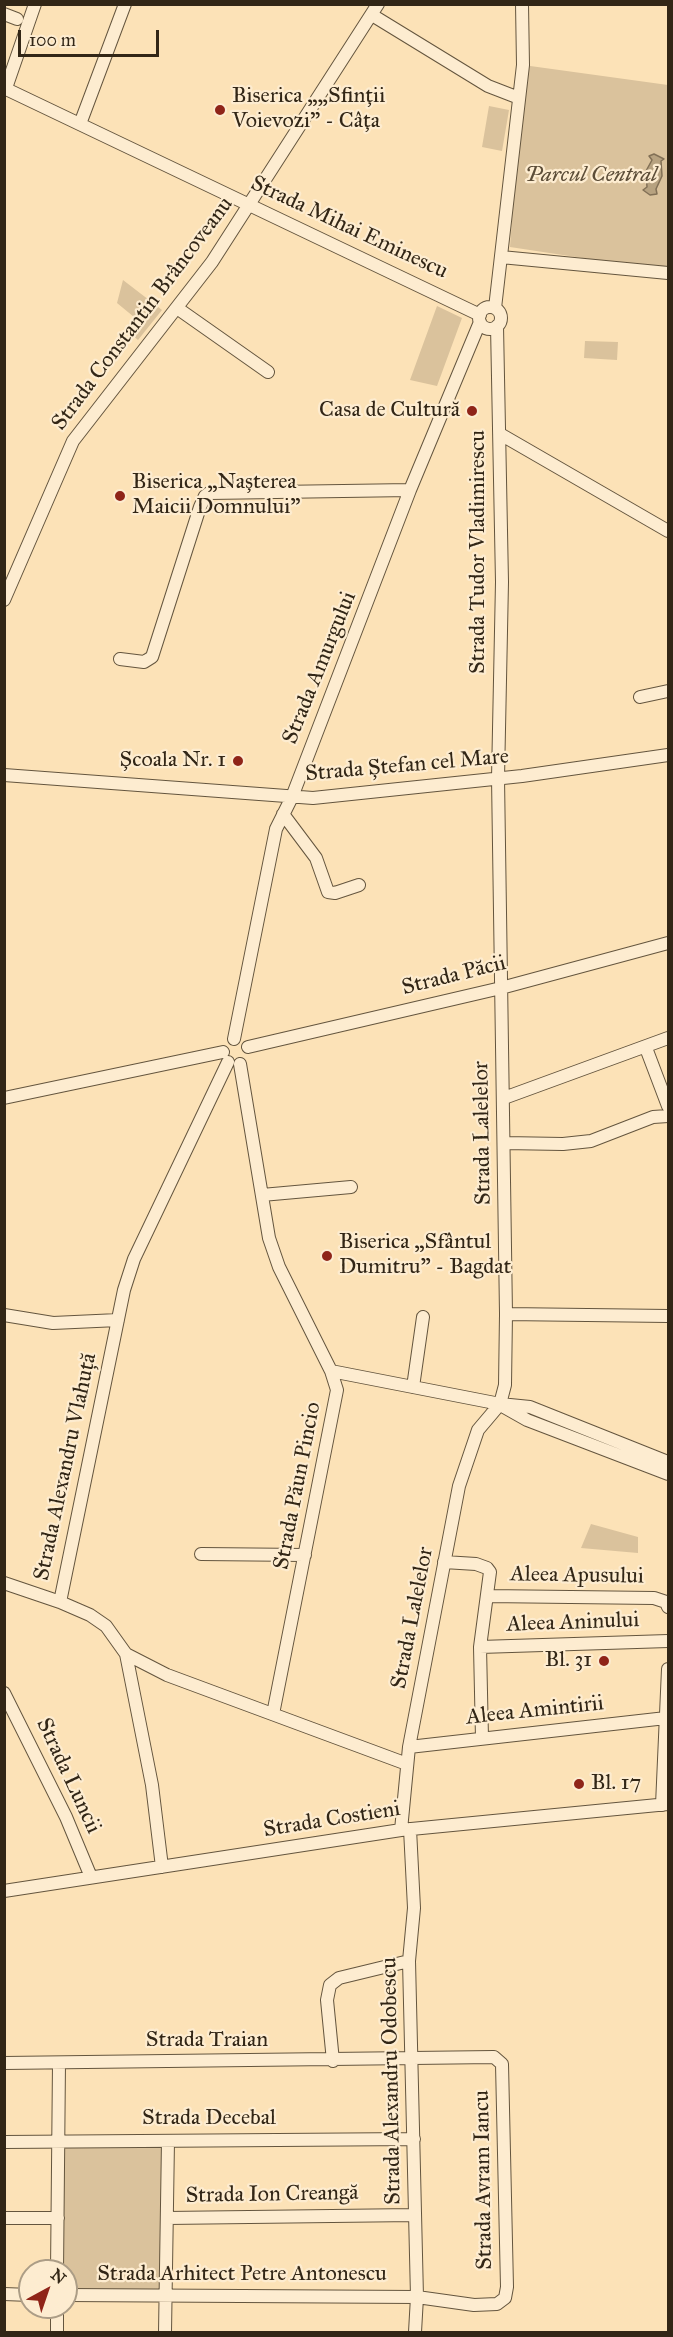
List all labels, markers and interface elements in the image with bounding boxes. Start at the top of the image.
scale bar [21,18,162,56]
text: 100 m [29,29,76,51]
place label: Biserica „„Sfinții Voievozi” - Câța [232,84,385,136]
marker: Biserica „„Sfinții Voievozi” - Câța [213,103,227,117]
park label: Parcul Central [525,163,657,189]
street label: Strada Mihai Eminescu [246,171,452,285]
street label: Strada Constantin Brâncoveanu [47,192,239,436]
place label: Casa de Cultură [319,398,460,424]
marker: Casa de Cultură [465,404,479,418]
street label: Strada Tudor Vladimirescu [466,430,492,674]
place label: Biserica „Nașterea Maicii Domnului” [132,470,300,522]
marker: Biserica „Nașterea Maicii Domnului” [113,489,127,503]
street label: Strada Amurgului [277,588,363,748]
street label: Strada Ștefan cel Mare [304,744,510,788]
place label: Școala Nr. 1 [120,748,226,774]
marker: Școala Nr. 1 [231,754,245,768]
street label: Strada Păcii [399,950,509,1002]
street label: Strada Lalelelor [469,1061,497,1205]
place label: Biserica „Sfântul Dumitru” - Bagdat [339,1230,511,1282]
marker: Biserica „Sfântul Dumitru” - Bagdat [320,1249,334,1263]
street label: Strada Alexandru Vlahuță [29,1351,103,1583]
street label: Strada Păun Pincio [269,1400,327,1572]
street label: Strada Lalelelor [386,1545,440,1691]
street label: Aleea Apusului [510,1562,644,1590]
street label: Aleea Aninului [506,1607,640,1639]
place label: Bl. 31 [545,1648,592,1674]
marker: Bl. 31 [597,1654,611,1668]
street label: Aleea Amintirii [465,1691,605,1731]
street label: Strada Luncii [30,1714,106,1838]
place label: Bl. 17 [591,1771,641,1797]
marker: Bl. 17 [572,1777,586,1791]
street label: Strada Costieni [262,1796,402,1844]
street label: Strada Alexandru Odobescu [377,1957,407,2205]
street label: Strada Traian [146,2028,268,2054]
street label: Strada Avram Iancu [469,2090,499,2270]
street label: Strada Decebal [142,2106,276,2132]
street label: Strada Ion Creangă [185,2180,359,2210]
north arrow [18,2259,78,2319]
street label: Strada Arhitect Petre Antonescu [97,2262,387,2288]
text: N [47,2265,70,2288]

